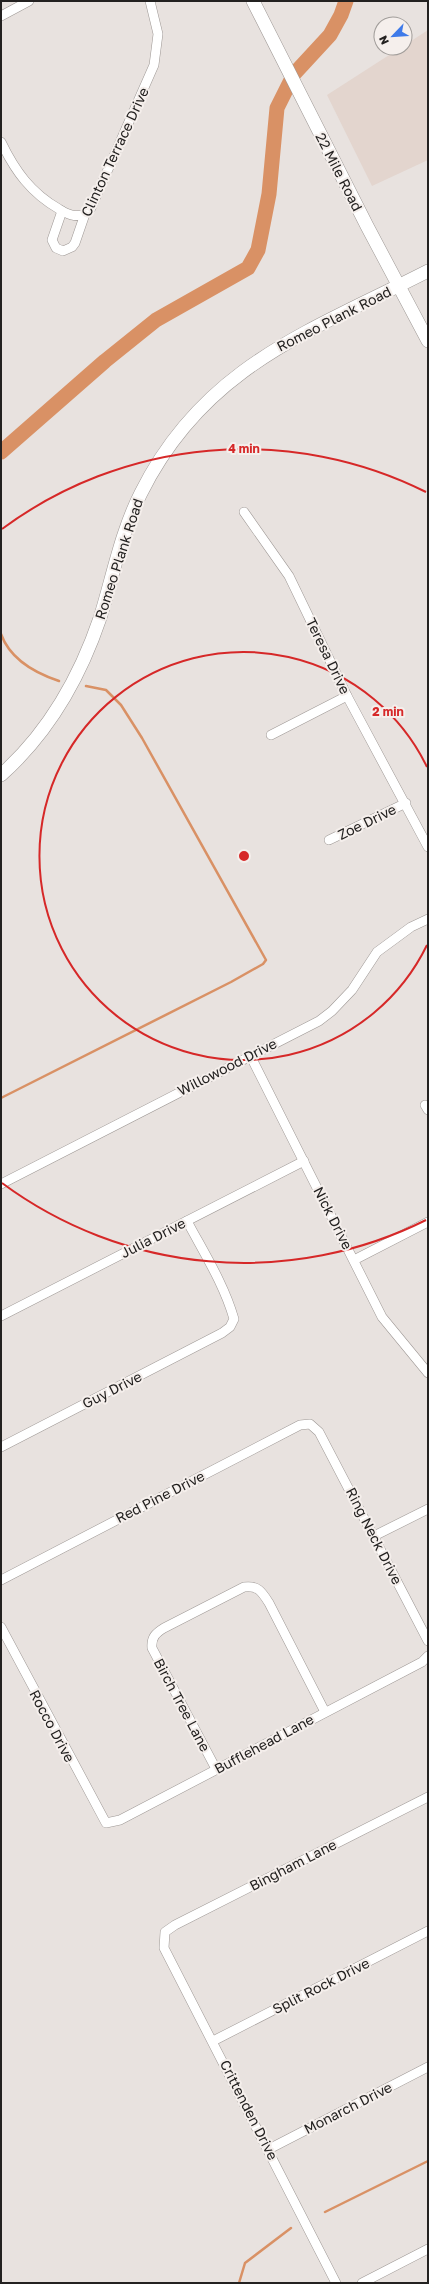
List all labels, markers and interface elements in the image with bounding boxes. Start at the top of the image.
north arrow [373,16,413,56]
text: N [376,34,391,47]
street label: Clinton Terrace Drive [77,85,152,219]
street label: 22 Mile Road [312,130,366,214]
street label: Romeo Plank Road [274,282,394,355]
text: 4 min [228,441,260,456]
street label: Romeo Plank Road [91,496,146,621]
street label: Teresa Drive [303,615,354,697]
text: 2 min [372,704,404,719]
street label: Zoe Drive [335,800,399,843]
centre of rings [237,849,251,863]
street label: Willowood Drive [174,1034,279,1099]
street label: Nick Drive [310,1184,356,1252]
street label: Julia Drive [117,1214,188,1261]
street label: Guy Drive [79,1367,144,1412]
street label: Red Pine Drive [112,1467,207,1526]
street label: Ring Neck Drive [343,1484,406,1587]
street label: Birch Tree Lane [151,1655,214,1754]
street label: Rocco Drive [26,1687,79,1765]
street label: Bufflehead Lane [211,1710,316,1777]
street label: Bingham Lane [246,1835,339,1894]
street label: Split Rock Drive [270,1954,372,2017]
street label: Crittenden Drive [217,2057,282,2163]
street label: Monarch Drive [301,2078,395,2137]

